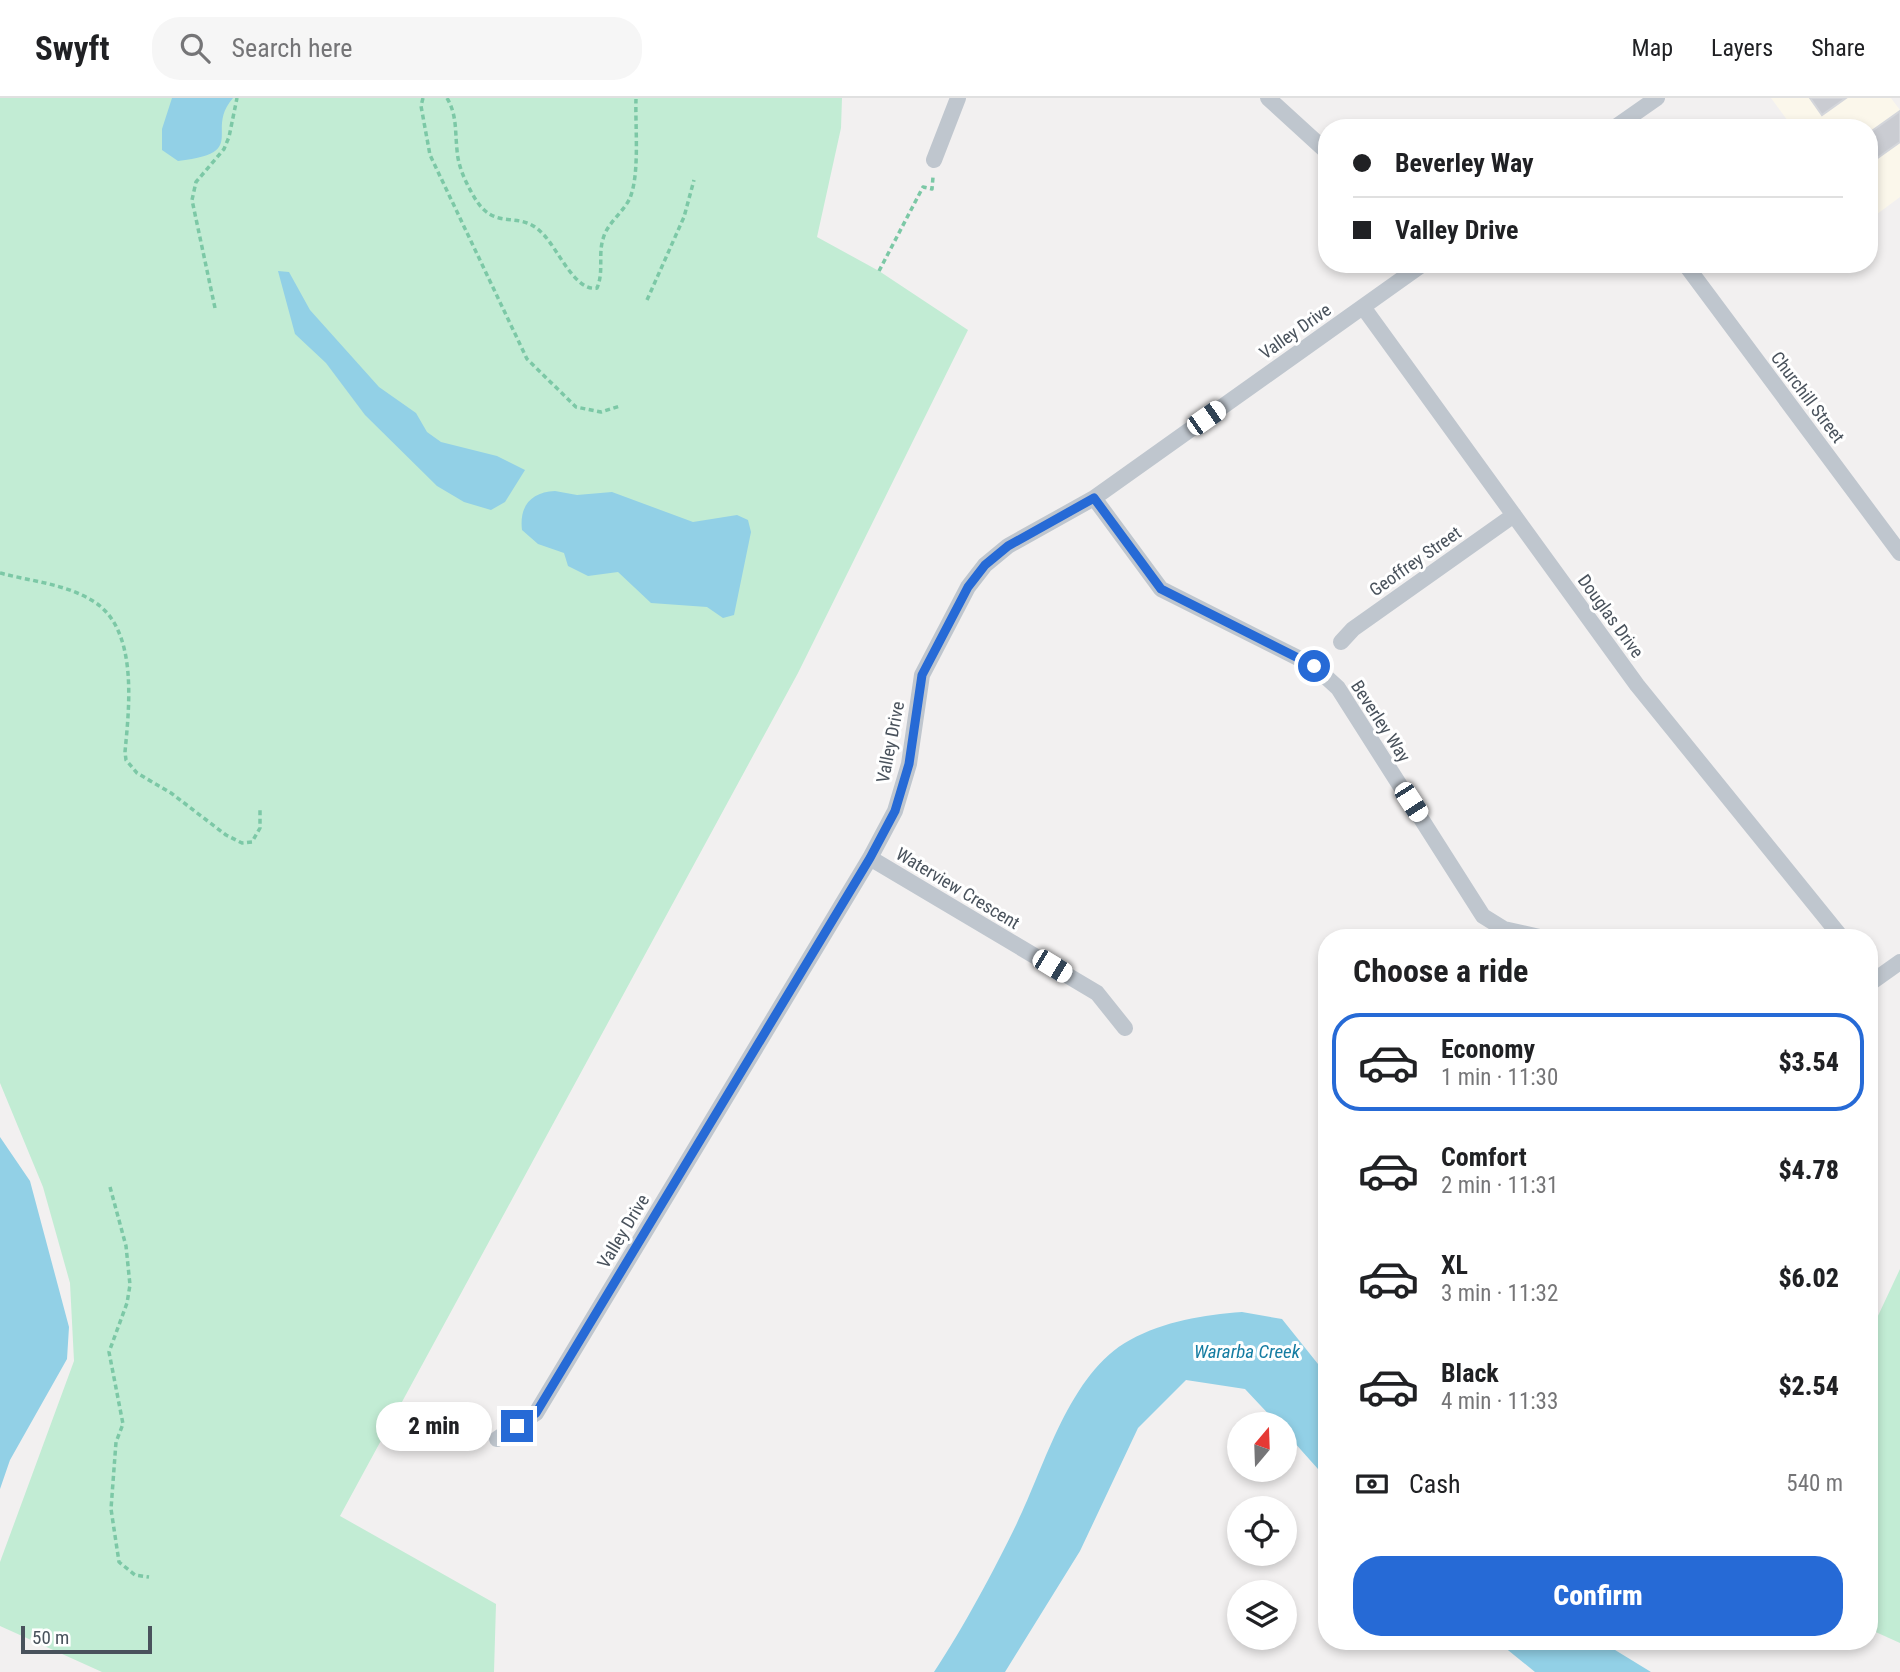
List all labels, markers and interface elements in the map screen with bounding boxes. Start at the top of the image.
search box [152,17,642,80]
text: Swyft [35,29,110,68]
icon: search [176,29,214,67]
text: Search here [232,33,353,63]
text: Map [1632,34,1673,62]
text: Layers [1711,34,1773,62]
text: Share [1811,34,1865,62]
text: Beverley Way [1395,148,1534,178]
text: Valley Drive [1395,215,1518,245]
street label: Valley Drive [1255,299,1335,363]
street label: Churchill Street [1767,347,1849,447]
car [1183,397,1230,439]
street label: Geoffrey Street [1365,522,1465,600]
street label: Douglas Drive [1574,570,1648,662]
route start [1298,650,1330,682]
street label: Beverley Way [1347,676,1415,766]
street label: Valley Drive [872,700,908,784]
car [1391,779,1432,825]
street label: Waterview Crescent [892,843,1024,933]
car [1029,946,1076,986]
text: Choose a ride [1353,952,1528,990]
icon: car [1357,1031,1420,1094]
text: Economy [1441,1034,1535,1064]
text: $3.54 [1778,1047,1839,1077]
text: 1 min · 11:30 [1441,1064,1558,1091]
icon: car [1357,1139,1420,1202]
text: Comfort [1441,1142,1527,1172]
text: $4.78 [1778,1155,1839,1185]
text: 2 min · 11:31 [1441,1172,1558,1199]
street label: Valley Drive [593,1190,653,1272]
icon: car [1357,1247,1420,1310]
text: XL [1441,1250,1468,1280]
text: $6.02 [1778,1263,1839,1293]
text: 3 min · 11:32 [1441,1280,1558,1307]
water label: Wararba Creek [1194,1340,1301,1363]
icon: car [1357,1355,1420,1418]
text: Black [1441,1358,1499,1388]
text: $2.54 [1778,1371,1839,1401]
text: 4 min · 11:33 [1441,1388,1558,1415]
callout: 2 min [377,1402,492,1450]
route end [501,1410,533,1442]
north arrow [1227,1412,1297,1482]
map controls [1227,1412,1297,1650]
text: 2 min [408,1413,460,1440]
icon: cash [1353,1465,1391,1503]
text: Cash [1409,1469,1461,1499]
text: 540 m [1786,1470,1843,1497]
button: locate [1227,1496,1297,1566]
button: Confirm [1353,1556,1843,1636]
button: layers [1227,1580,1297,1650]
scale bar [21,1623,152,1655]
text: 50 m [32,1626,69,1649]

